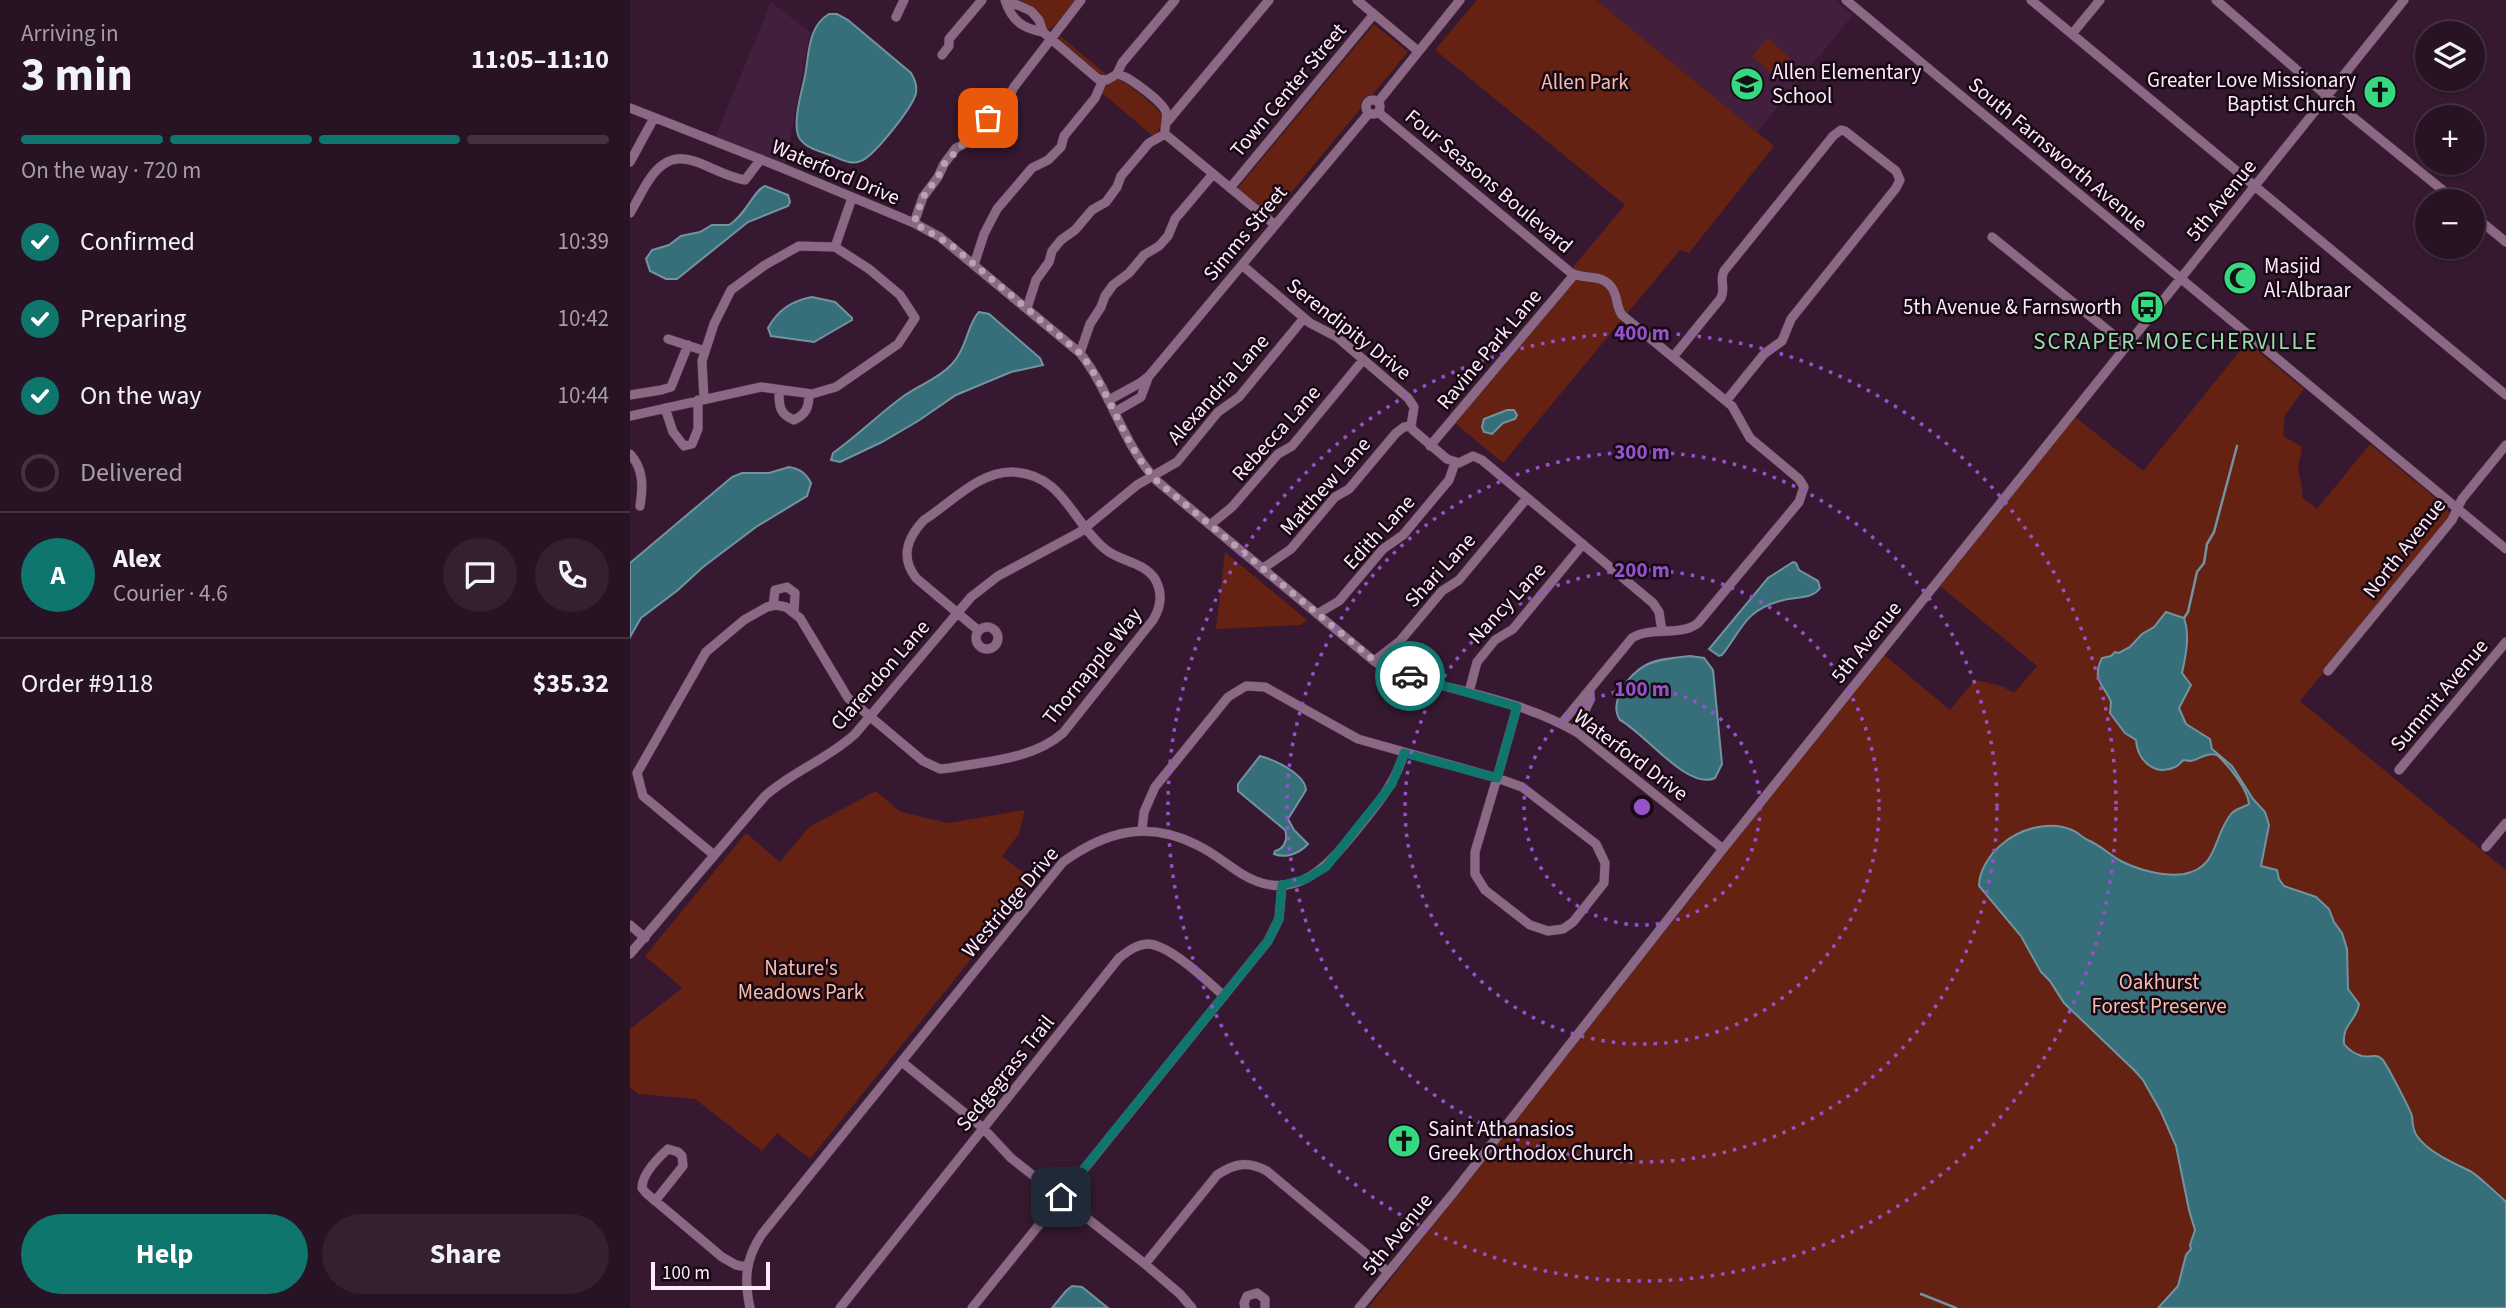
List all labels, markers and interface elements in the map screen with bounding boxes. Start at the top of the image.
street label: Town Center Street [1223,16,1353,164]
text: Arriving in [21,17,119,50]
map controls [2415,21,2485,259]
button: layers [2415,21,2485,91]
text: 11:05–11:10 [471,41,609,78]
text: 3 min [21,43,133,108]
place label: Allen Elementary School [1772,57,1921,111]
school or university icon: Allen Elementary School [1728,65,1766,103]
place label: Greater Love Missionary Baptist Church [2147,65,2356,119]
park label: Allen Park [1541,67,1629,97]
street label: South Farnsworth Avenue [1962,70,2154,238]
church icon: Greater Love Missionary Baptist Church [2361,73,2399,111]
pin [958,88,1018,148]
icon: bag [969,99,1007,137]
street label: Four Seasons Boulevard [1399,102,1579,260]
button: + [2415,105,2485,175]
street label: Waterford Drive [767,131,905,213]
street label: 5th Avenue [2179,153,2263,247]
text: On the way · 720 m [21,154,201,187]
street label: Simms Street [1196,179,1294,287]
button: − [2415,189,2485,259]
icon: check [21,223,59,261]
text: Confirmed [80,223,195,260]
text: 10:39 [558,225,609,258]
place label: Masjid Al-Albraar [2264,251,2352,305]
mosque icon: Masjid Al-Albraar [2221,259,2259,297]
street label: Serendipity Drive [1280,271,1418,387]
street label: Ravine Park Lane [1429,282,1549,416]
bus stop icon: 5th Avenue & Farnsworth [2128,288,2166,326]
place label: 5th Avenue & Farnsworth [1903,292,2122,322]
icon: check [21,300,59,338]
text: Preparing [80,300,186,337]
text: 10:42 [558,302,609,335]
text: 400 m [1614,318,1670,348]
district label: SCRAPER-MOECHERVILLE [2033,325,2319,358]
street label: Alexandria Lane [1160,327,1276,451]
icon: check [21,377,59,415]
text: On the way [80,377,201,414]
street label: Rebecca Lane [1225,378,1327,488]
text: 10:44 [558,379,609,412]
street label: Matthew Lane [1273,430,1377,542]
text: 300 m [1614,437,1670,467]
text: Delivered [80,454,183,491]
street label: Edith Lane [1336,488,1422,576]
street label: North Avenue [2355,492,2453,604]
street label: Shari Lane [1397,526,1483,614]
button: chat [443,538,517,612]
button: phone [535,538,609,612]
text: Alex [113,540,162,577]
street label: Nancy Lane [1461,555,1553,651]
text: 200 m [1614,555,1670,585]
text: A [51,557,65,594]
text: Courier · 4.6 [113,577,228,610]
street label: 5th Avenue [1824,595,1908,689]
street label: Thornapple Way [1035,601,1149,731]
street label: Clarendon Lane [823,613,937,737]
street label: Summit Avenue [2383,632,2495,758]
courier [1375,641,1445,711]
icon: car [1391,657,1429,695]
text: Order #9118 [21,665,153,702]
text: $35.32 [533,665,609,702]
text: 100 m [1614,674,1670,704]
street label: Waterford Drive [1567,702,1695,808]
centre of rings [1630,795,1654,819]
street label: Westridge Drive [954,840,1066,964]
park label: Nature's Meadows Park [738,953,865,1007]
park label: Oakhurst Forest Preserve [2091,967,2227,1021]
street label: Sedgegrass Trail [949,1008,1061,1138]
place label: Saint Athanasios Greek Orthodox Church [1428,1114,1634,1168]
church icon: Saint Athanasios Greek Orthodox Church [1385,1122,1423,1160]
pin [1031,1167,1091,1227]
icon: home [1042,1178,1080,1216]
street label: 5th Avenue [1355,1187,1439,1281]
button: Help [21,1214,308,1294]
button: Share [322,1214,609,1294]
scale bar [651,1259,770,1291]
text: 100 m [662,1260,710,1287]

